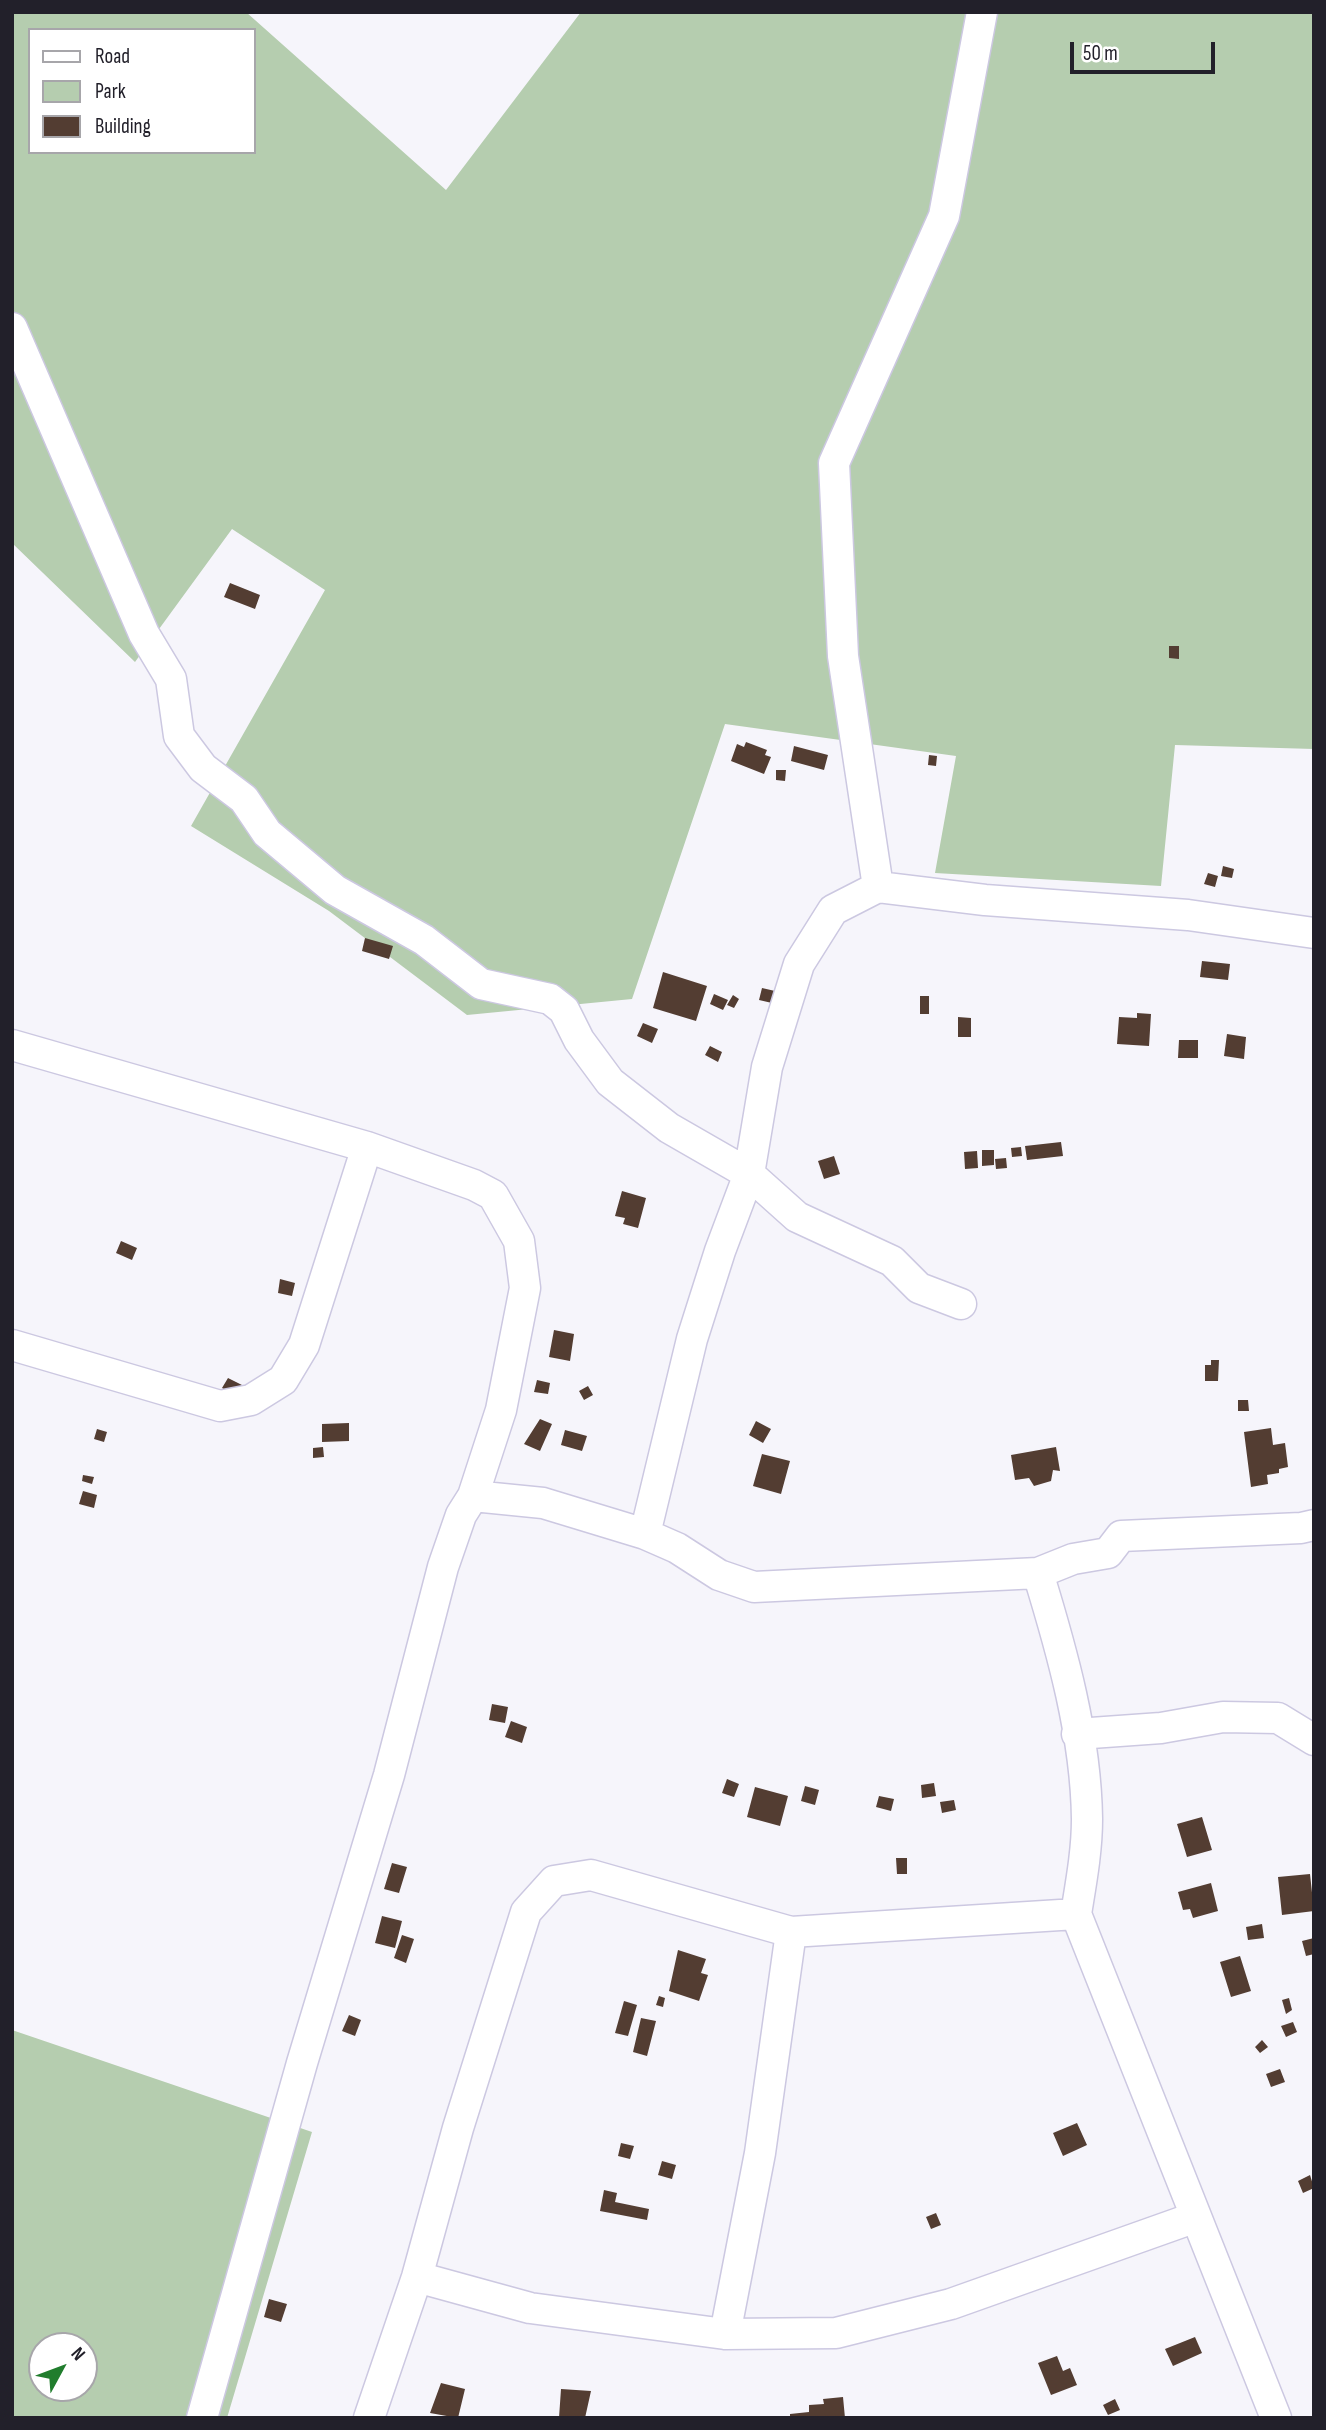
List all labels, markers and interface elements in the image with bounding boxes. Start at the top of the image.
legend [28,28,256,154]
scale bar [1074,28,1219,72]
text: 50 m [1083,41,1118,66]
text: Road [95,44,130,69]
text: Park [95,79,126,104]
text: Building [95,114,151,139]
north arrow [28,2332,98,2402]
text: N [66,2343,90,2366]

